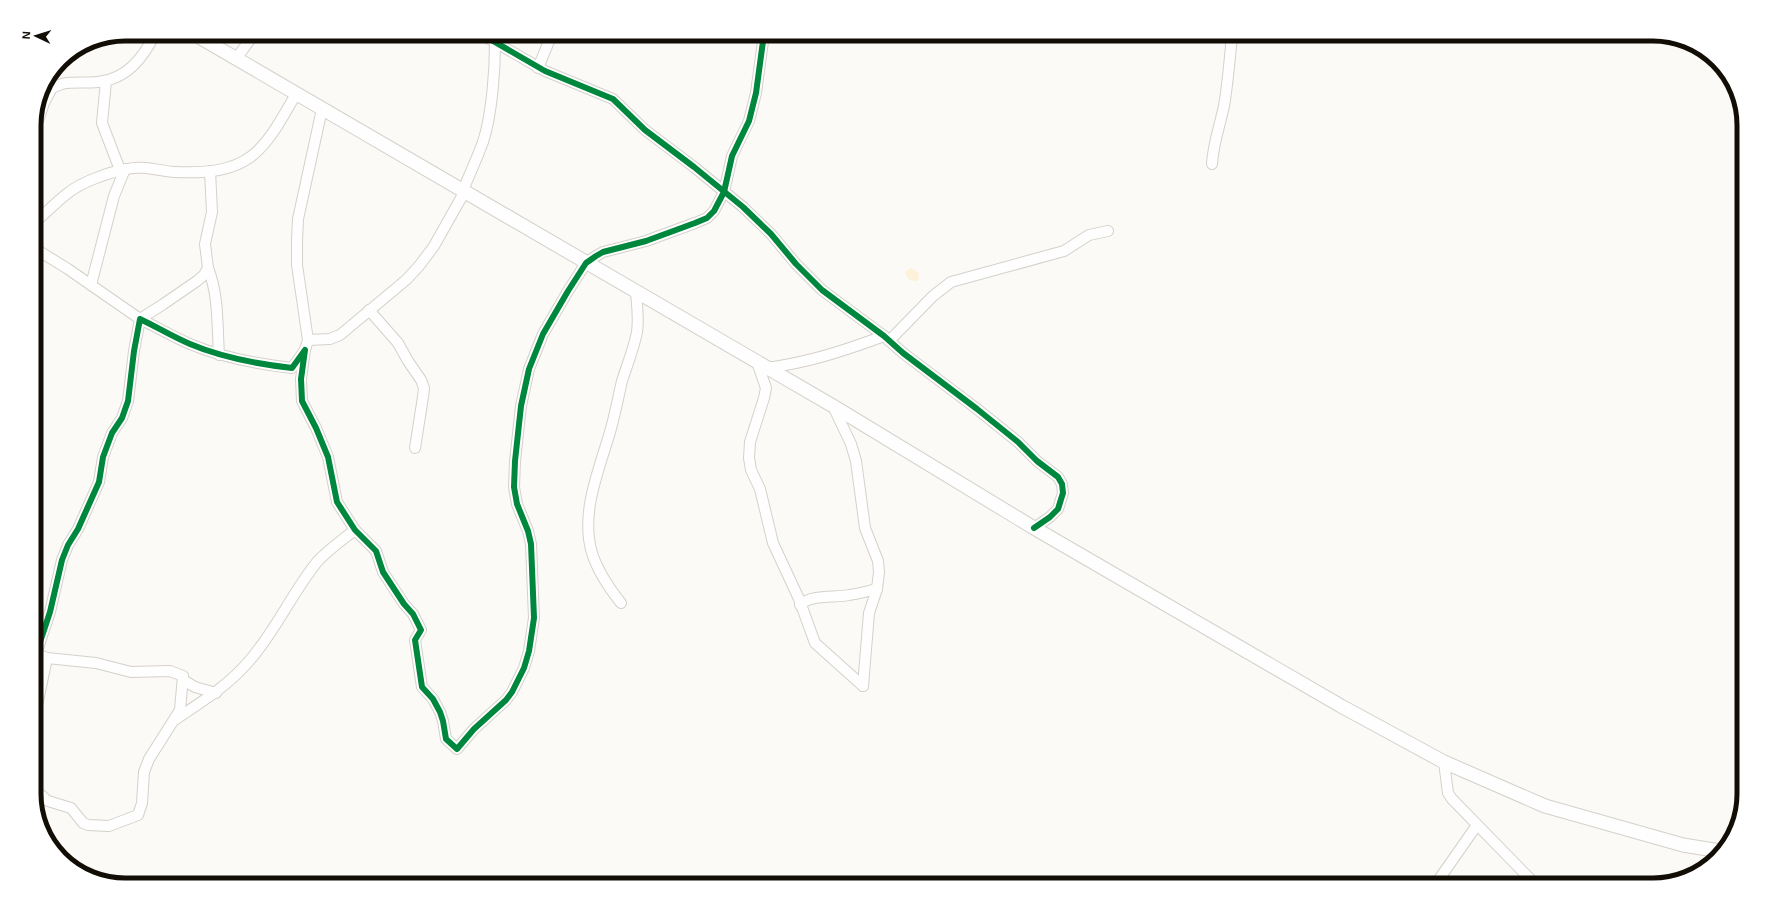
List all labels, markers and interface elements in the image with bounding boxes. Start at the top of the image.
north arrow [16,16,56,56]
text: N [20,31,32,40]

